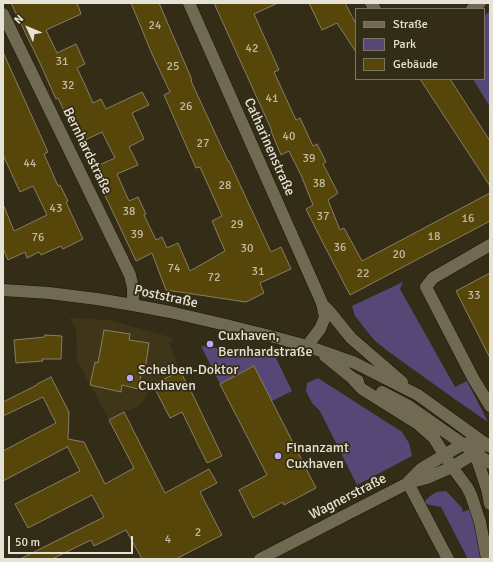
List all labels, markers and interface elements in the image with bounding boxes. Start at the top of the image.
north arrow [8,8,48,48]
legend [355,8,485,80]
text: N [12,12,26,27]
text: Straße [393,17,428,32]
house number: 24 [149,19,161,33]
text: Park [393,37,416,52]
house number: 42 [246,42,258,56]
house number: 31 [56,55,68,69]
text: Gebäude [393,57,438,72]
house number: 25 [167,60,179,74]
house number: 32 [62,79,74,93]
house number: 41 [266,92,278,106]
street label: Catharinenstraße [240,95,298,199]
house number: 26 [180,100,192,114]
street label: Bernhardstraße [59,105,115,197]
house number: 40 [283,130,295,144]
house number: 27 [197,137,209,151]
house number: 39 [303,152,315,166]
house number: 44 [24,157,36,171]
house number: 38 [313,177,325,191]
house number: 28 [219,179,231,193]
house number: 43 [50,202,62,216]
house number: 38 [123,205,135,219]
house number: 37 [317,210,329,224]
house number: 16 [462,212,474,226]
house number: 29 [231,218,243,232]
house number: 39 [131,228,143,242]
house number: 18 [428,230,440,244]
house number: 76 [32,231,44,245]
house number: 36 [334,241,346,255]
house number: 30 [241,242,253,256]
house number: 20 [393,248,405,262]
house number: 74 [168,262,180,276]
house number: 31 [252,265,264,279]
house number: 22 [357,267,369,281]
house number: 72 [208,271,220,285]
street label: Poststraße [133,282,199,312]
house number: 33 [468,289,480,303]
place label: Cuxhaven, Bernhardstraße [218,328,312,360]
marker: Cuxhaven, Bernhardstraße [205,339,215,349]
place label: Scheiben-Doktor Cuxhaven [138,362,238,394]
marker: Scheiben-Doktor Cuxhaven [125,373,135,383]
place label: Finanzamt Cuxhaven [286,440,349,472]
marker: Finanzamt Cuxhaven [273,451,283,461]
street label: Wagnerstraße [307,470,389,524]
house number: 2 [195,526,201,540]
scale bar [10,528,135,554]
house number: 4 [165,533,171,547]
text: 50 m [15,535,40,550]

